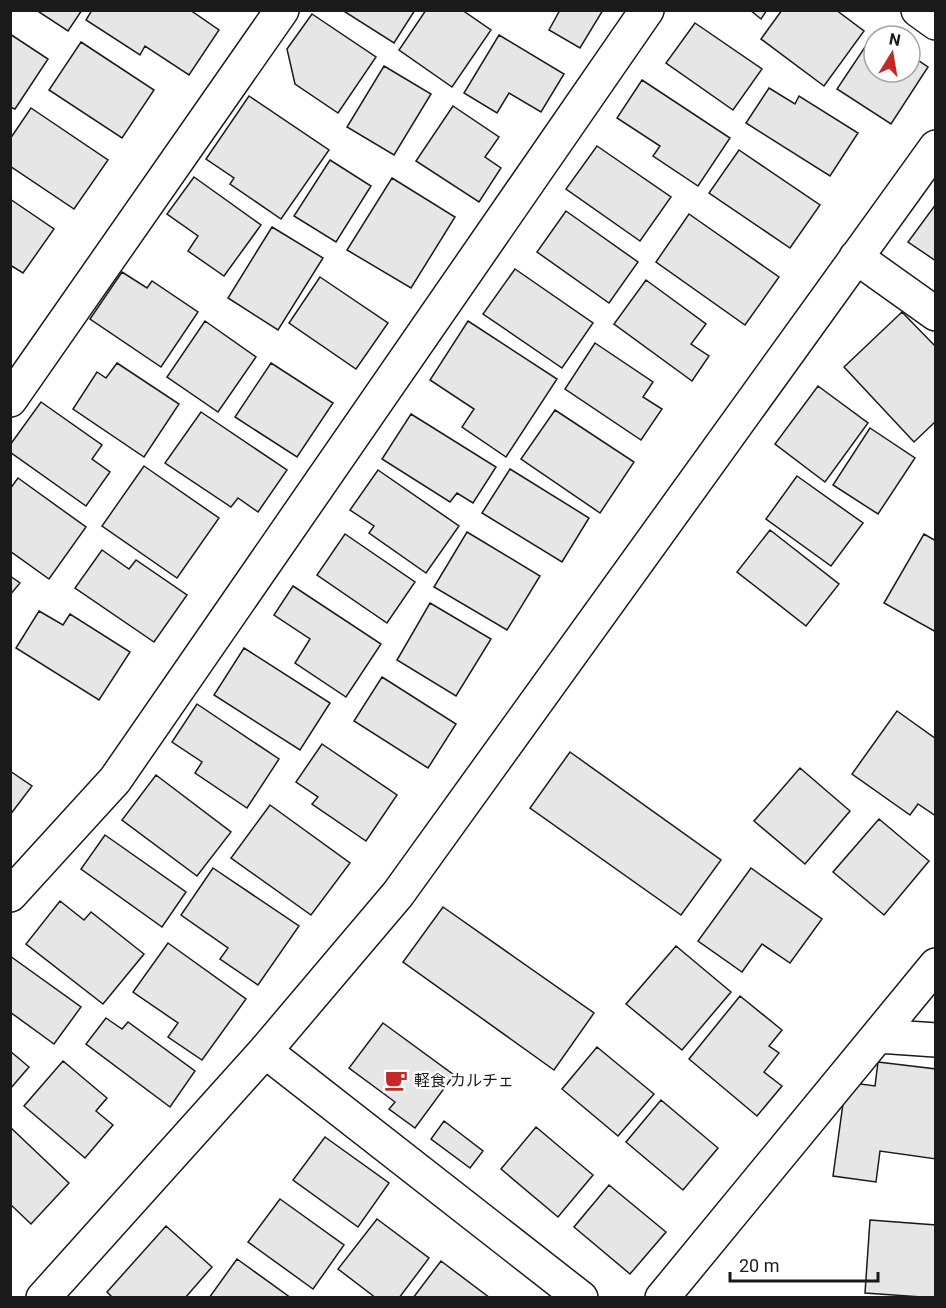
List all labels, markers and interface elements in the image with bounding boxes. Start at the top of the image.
north arrow [862,24,922,84]
text: N [887,29,902,50]
cafe icon: 軽食 カルチェ [383,1067,409,1093]
place label: 軽食 カルチェ [414,1071,514,1090]
scale bar [730,1245,878,1283]
text: 20 m [739,1255,779,1276]

